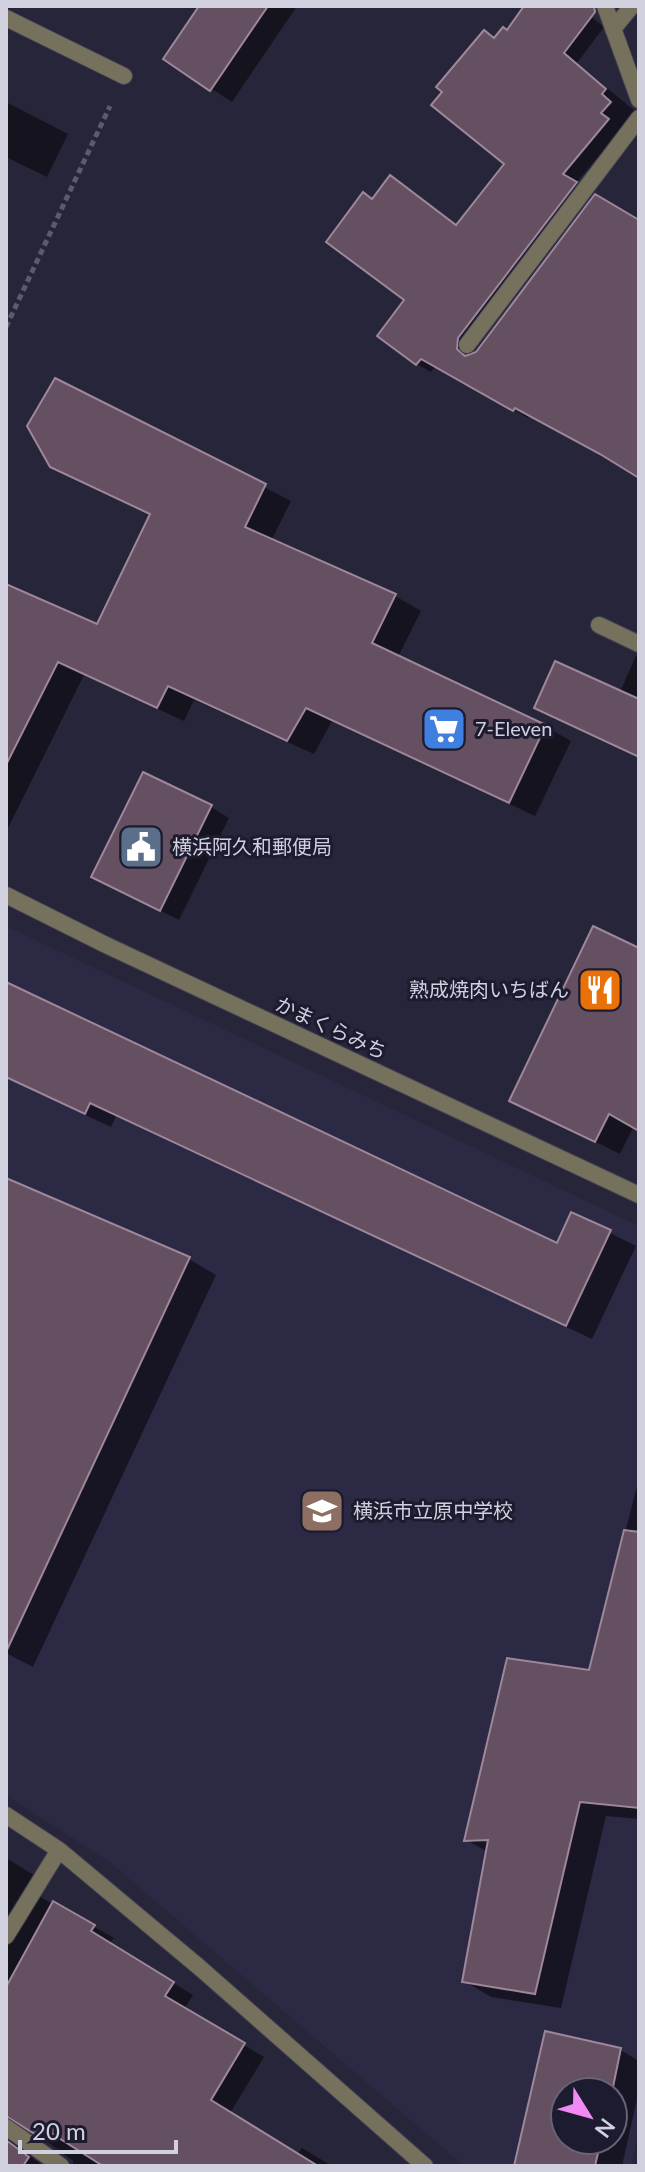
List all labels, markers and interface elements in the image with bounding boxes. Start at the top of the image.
supermarket icon: 7-Eleven [420,705,468,753]
place label: 7-Eleven [475,716,552,740]
public building icon: 横浜阿久和郵便局 [117,823,165,871]
place label: 横浜阿久和郵便局 [172,834,332,858]
restaurant icon: 熟成焼肉いちばん [576,966,624,1014]
place label: 熟成焼肉いちばん [409,977,569,1001]
street label: かまくらみち [272,991,391,1063]
school or university icon: 横浜市立原中学校 [298,1487,346,1535]
place label: 横浜市立原中学校 [353,1498,513,1522]
north arrow [549,2076,629,2156]
scale bar [20,2104,176,2154]
text: N [589,2113,621,2143]
text: 20 m [32,2116,86,2145]

